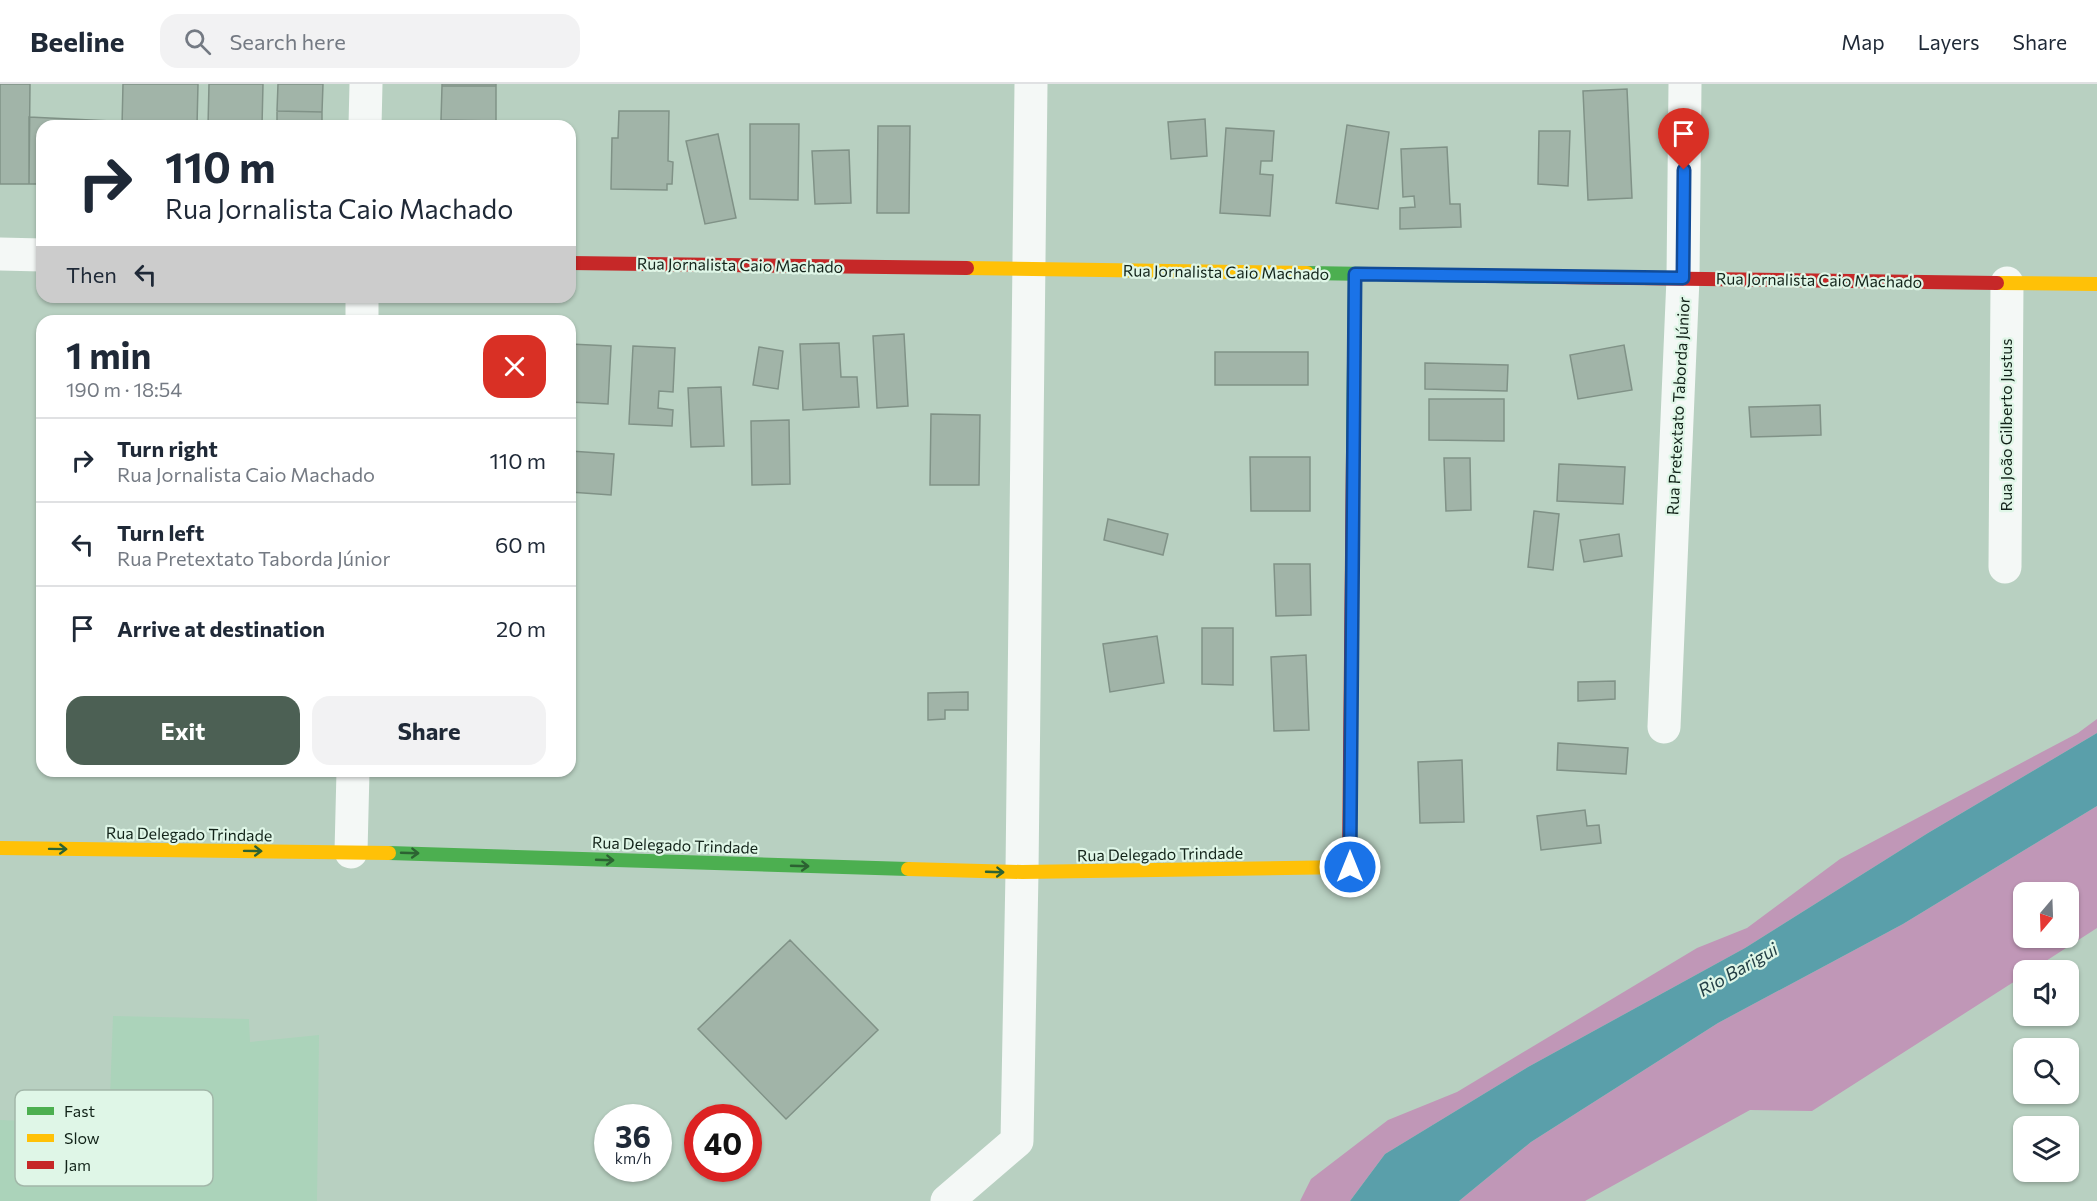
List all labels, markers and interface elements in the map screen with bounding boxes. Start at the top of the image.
search box [160,14,580,68]
text: Beeline [30,24,124,58]
icon: search [181,25,214,58]
text: Search here [229,28,346,55]
text: Map [1841,29,1885,54]
text: Layers [1918,29,1980,54]
text: Share [2013,29,2067,54]
pin [1658,108,1709,170]
icon: arrive [1667,117,1700,150]
text: 110 m [165,140,276,192]
icon: right [66,144,144,222]
text: Rua Jornalista Caio Machado [165,192,513,225]
street label: Rua Jornalista Caio Machado [637,253,843,276]
icon: left [129,258,162,291]
street label: Rua Jornalista Caio Machado [1123,260,1329,283]
text: Then [66,261,117,288]
street label: Rua Jornalista Caio Machado [1716,268,1922,291]
street label: Rua Pretextato Taborda Júnior [1662,296,1693,516]
text: 1 min [66,332,151,376]
button: close [483,335,546,398]
street label: Rua João Gilberto Justus [1996,338,2015,512]
text: 190 m · 18:54 [66,377,182,401]
text: Turn right [117,435,218,462]
icon: right [66,444,99,477]
text: 110 m [489,447,546,474]
text: Rua Jornalista Caio Machado [117,462,375,486]
text: Turn left [117,519,204,546]
icon: left [66,528,99,561]
text: 60 m [495,531,546,558]
text: Rua Pretextato Taborda Júnior [117,546,390,570]
icon: arrive [66,612,99,645]
text: Arrive at destination [117,615,325,642]
text: 20 m [496,615,546,642]
button: Exit [66,696,300,765]
button: Share [312,696,546,765]
street label: Rua Delegado Trindade [106,823,272,844]
street label: Rua Delegado Trindade [592,832,759,857]
position arrow [1318,835,1382,899]
one-way arrow [48,843,68,855]
street label: Rua Delegado Trindade [1077,843,1243,864]
one-way arrow [243,845,263,857]
one-way arrow [399,848,419,859]
one-way arrow [594,854,614,865]
one-way arrow [789,860,809,871]
one-way arrow [984,866,1004,877]
north arrow [2013,882,2079,948]
map controls [2013,882,2079,1182]
water label: Rio Barigui [1694,937,1782,1001]
button: sound [2013,960,2079,1026]
button: search [2013,1038,2079,1104]
legend [15,1090,213,1186]
text: Fast [64,1101,95,1120]
speed limit sign: 40 [684,1104,762,1182]
button: layers [2013,1116,2079,1182]
text: 36 [615,1117,651,1154]
text: Slow [64,1128,100,1147]
text: km/h [615,1149,651,1167]
text: Jam [64,1155,91,1174]

